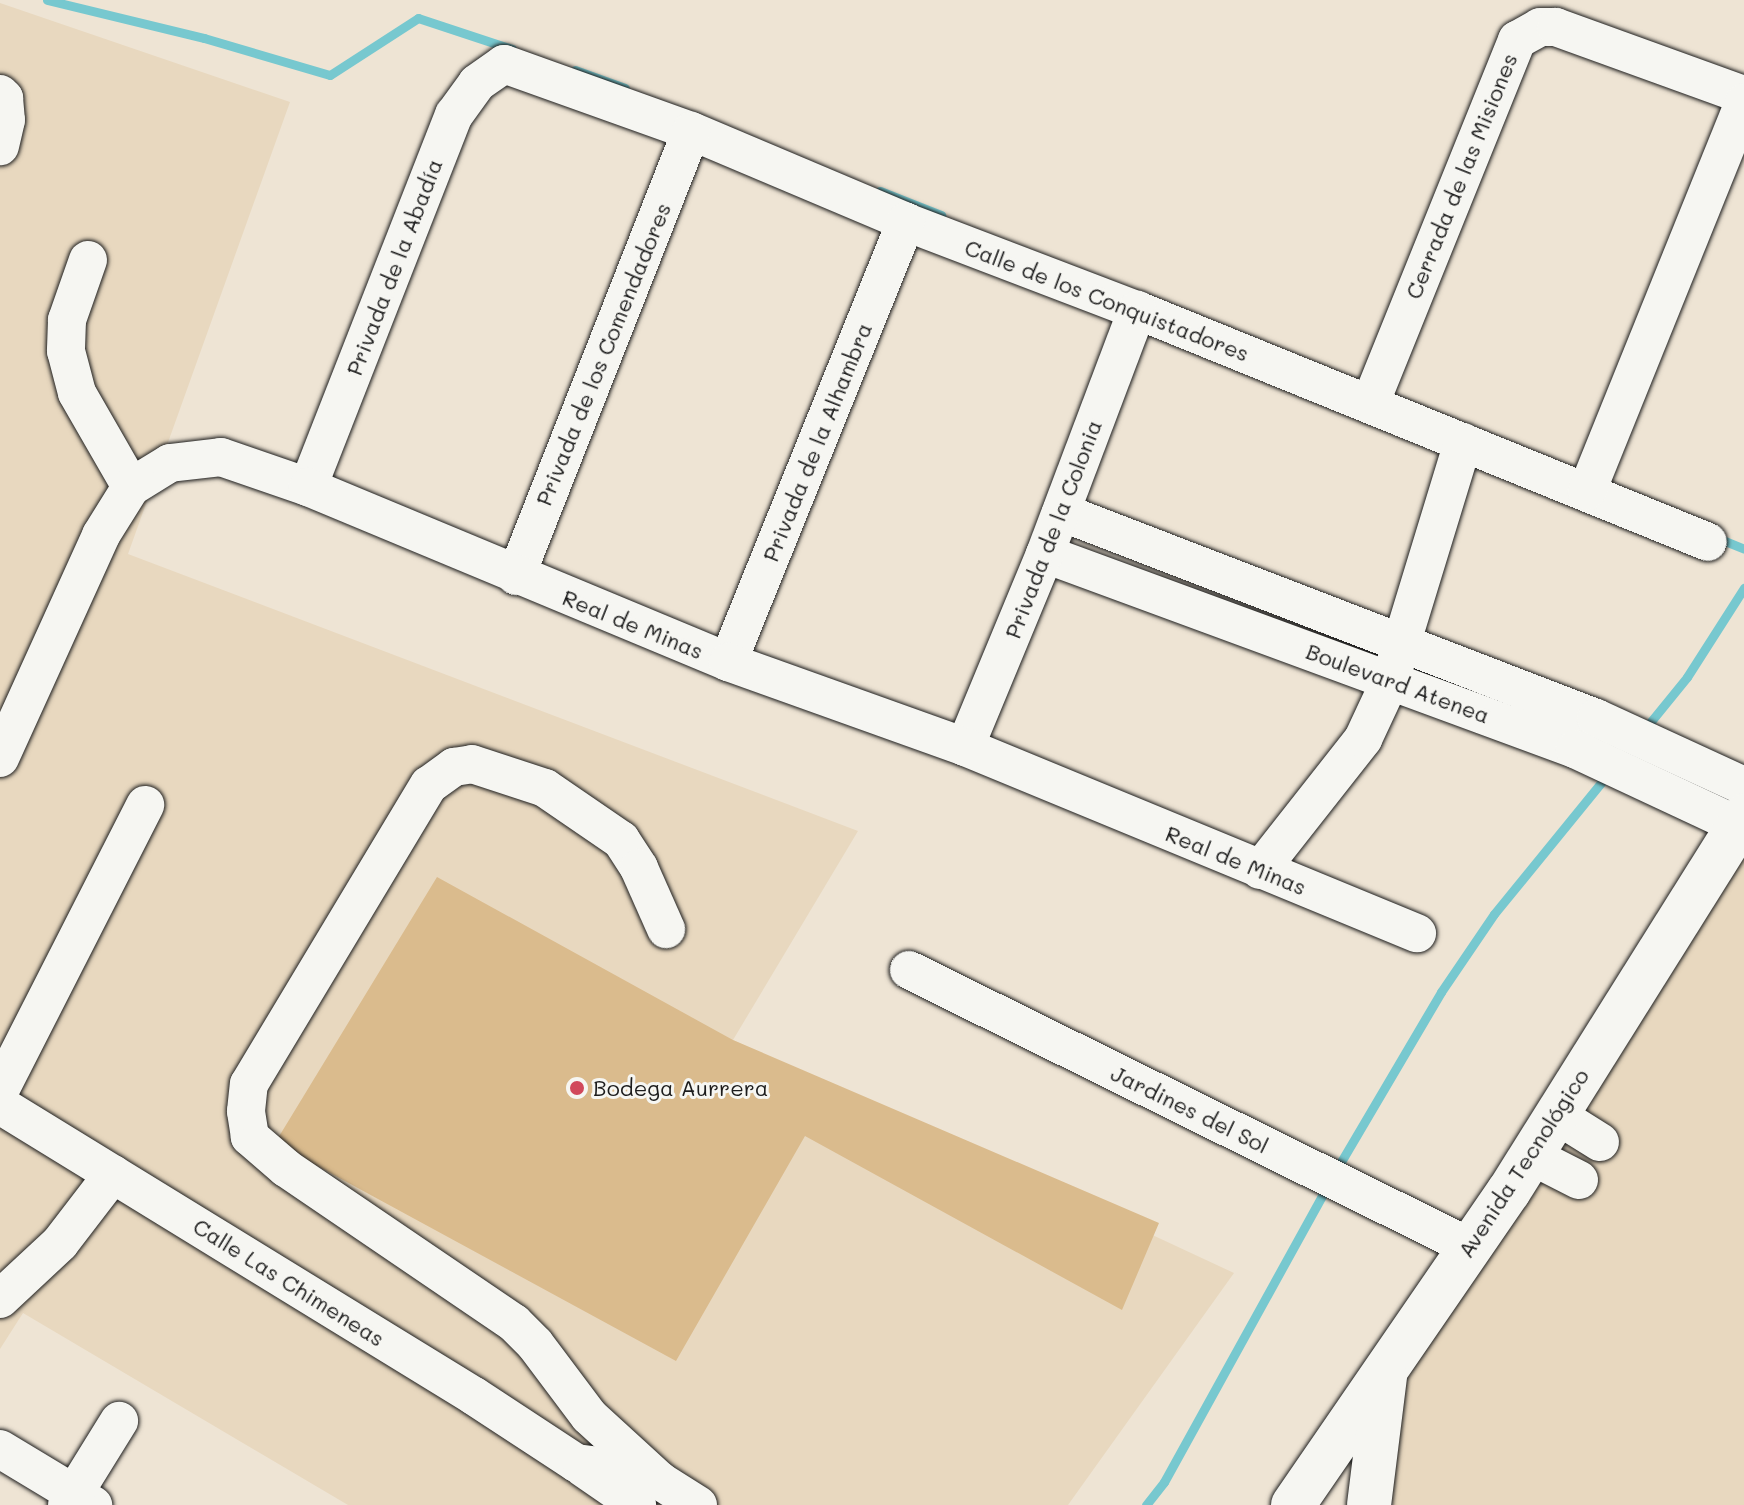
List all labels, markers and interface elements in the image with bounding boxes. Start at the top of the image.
street label: Cerrada de las Misiones [1400,49,1522,303]
street label: Privada de la Abadía [341,155,447,379]
street label: Privada de los Comendadores [530,199,676,509]
street label: Calle de los Conquistadores [961,234,1253,366]
street label: Privada de la Alhambra [757,319,877,565]
street label: Privada de la Colonia [999,416,1107,642]
street label: Real de Minas [559,584,707,664]
street label: Boulevard Atenea [1303,638,1493,728]
street label: Real de Minas [1162,820,1310,900]
street label: Jardines del Sol [1107,1059,1273,1159]
street label: Avenida Tecnológico [1452,1064,1594,1262]
place label: Bodega Aurrera [593,1075,768,1101]
marker: Bodega Aurrera [568,1079,586,1097]
street label: Calle Las Chimeneas [189,1212,389,1352]

